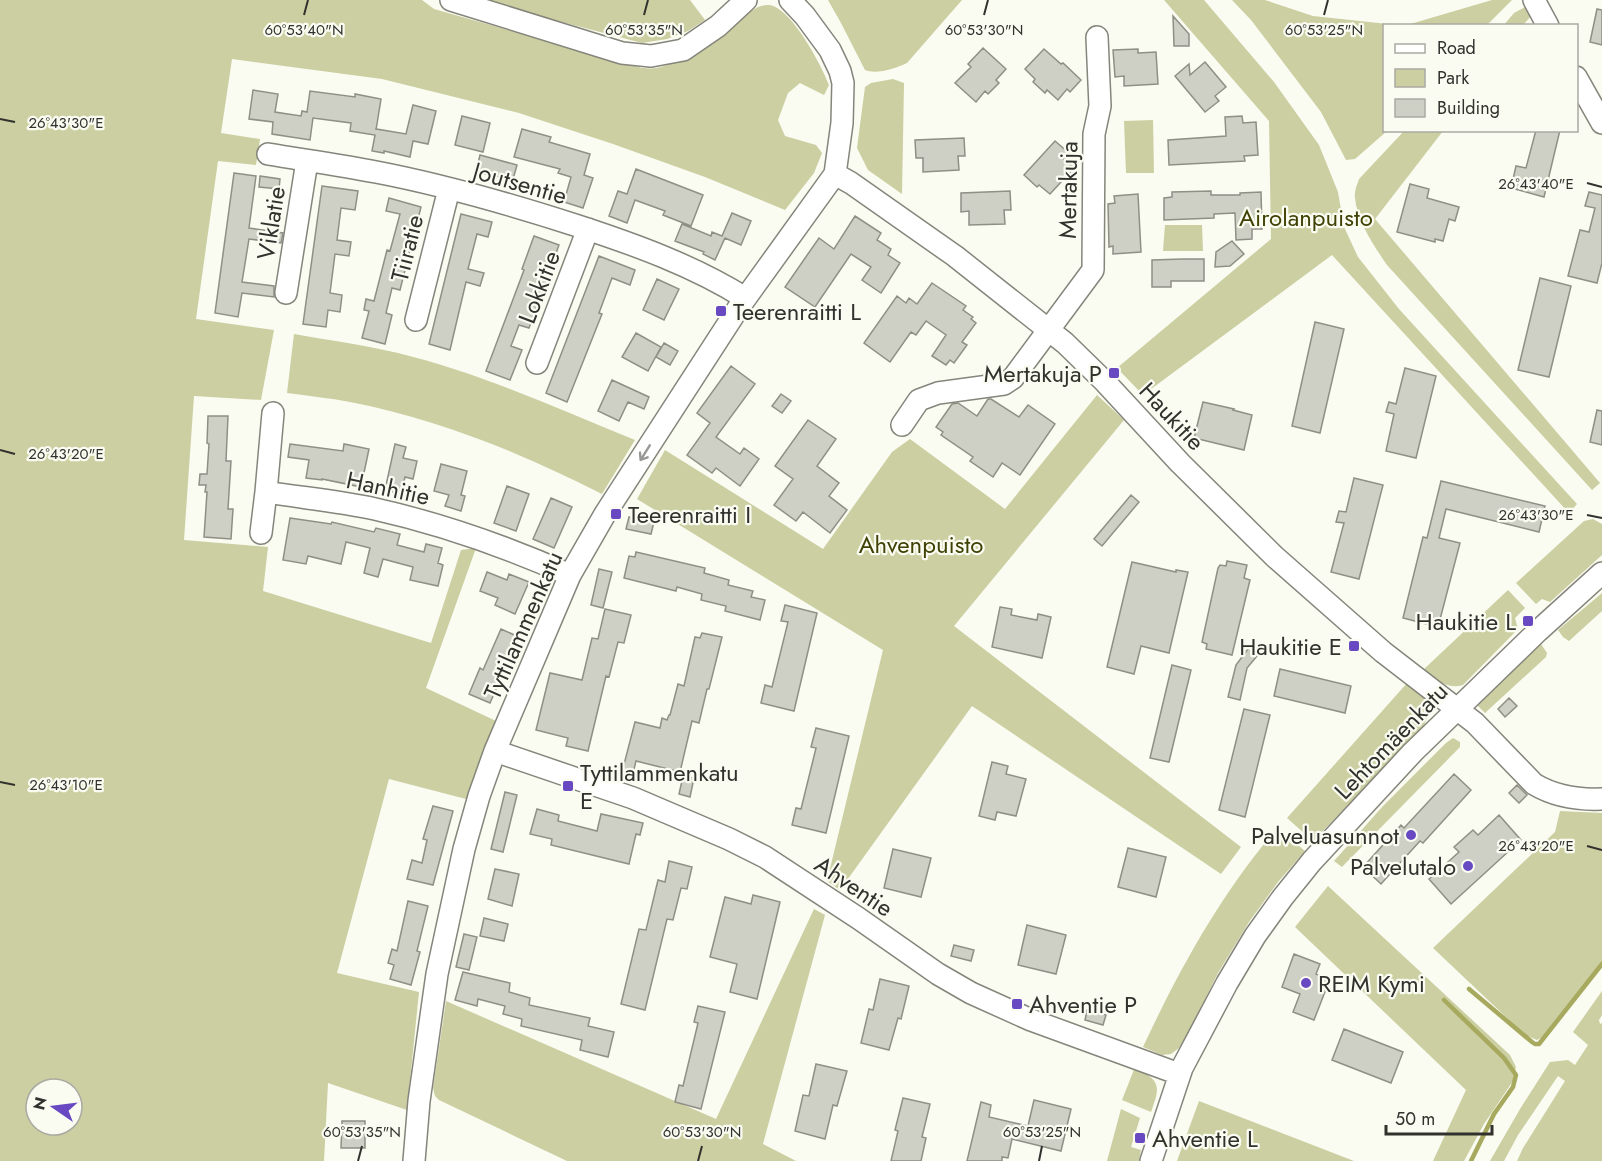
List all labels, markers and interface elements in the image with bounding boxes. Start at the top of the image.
text: 60°53'40"N [264,19,344,41]
text: 60°53'35"N [605,19,683,41]
text: 60°53'30"N [945,19,1023,41]
text: 60°53'25"N [1285,19,1363,41]
legend [1383,24,1578,132]
text: Road [1437,35,1476,61]
text: Park [1437,65,1469,91]
text: Building [1437,95,1500,121]
text: 26°43'30"E [29,112,103,134]
street label: Mertakuja [1050,141,1086,239]
street label: Joutsentie [466,152,571,213]
text: 26°43'40"E [1498,173,1574,195]
street label: Viklatie [248,184,294,262]
park label: Airolanpuisto [1239,200,1373,235]
street label: Tiiratie [382,211,432,285]
street label: Lokkitie [509,245,569,329]
place label: Teerenraitti L [733,294,861,329]
marker: Teerenraitti L [714,304,728,318]
place label: Mertakuja P [984,356,1102,391]
marker: Mertakuja P [1107,366,1121,380]
street label: Haukitie [1131,374,1213,458]
text: 26°43'20"E [28,443,104,465]
one-way arrow [639,444,652,461]
street label: Hanhitie [343,462,433,514]
place label: Teerenraitti I [628,497,751,532]
text: 26°43'30"E [1499,504,1573,526]
marker: Teerenraitti I [609,507,623,521]
park label: Ahvenpuisto [859,527,983,562]
street label: Tyttilammenkatu [475,545,571,705]
place label: Haukitie L [1416,604,1516,639]
marker: Haukitie L [1521,614,1535,628]
place label: Haukitie E [1239,629,1342,664]
marker: Haukitie E [1347,639,1361,653]
street label: Lehtomäenkatu [1326,675,1456,807]
place label: Tyttilammenkatu E [580,755,739,818]
text: 26°43'10"E [29,774,103,796]
marker: Tyttilammenkatu E [561,779,575,793]
place label: Palveluasunnot [1251,818,1399,853]
marker: Palveluasunnot [1404,828,1418,842]
text: 26°43'20"E [1498,835,1574,857]
street label: Ahventie [808,847,900,925]
place label: Palvelutalo [1350,849,1456,884]
marker: Palvelutalo [1461,859,1475,873]
place label: REIM Kymi [1318,966,1425,1001]
marker: REIM Kymi [1299,976,1313,990]
place label: Ahventie P [1029,987,1137,1022]
marker: Ahventie P [1010,997,1024,1011]
north arrow [24,1077,84,1137]
text: N [27,1095,53,1112]
scale bar [1386,1098,1492,1136]
text: 50 m [1395,1106,1435,1132]
text: 60°53'35"N [323,1121,401,1143]
text: 60°53'30"N [663,1121,741,1143]
text: 60°53'25"N [1003,1121,1081,1143]
place label: Ahventie L [1152,1121,1258,1156]
marker: Ahventie L [1133,1131,1147,1145]

